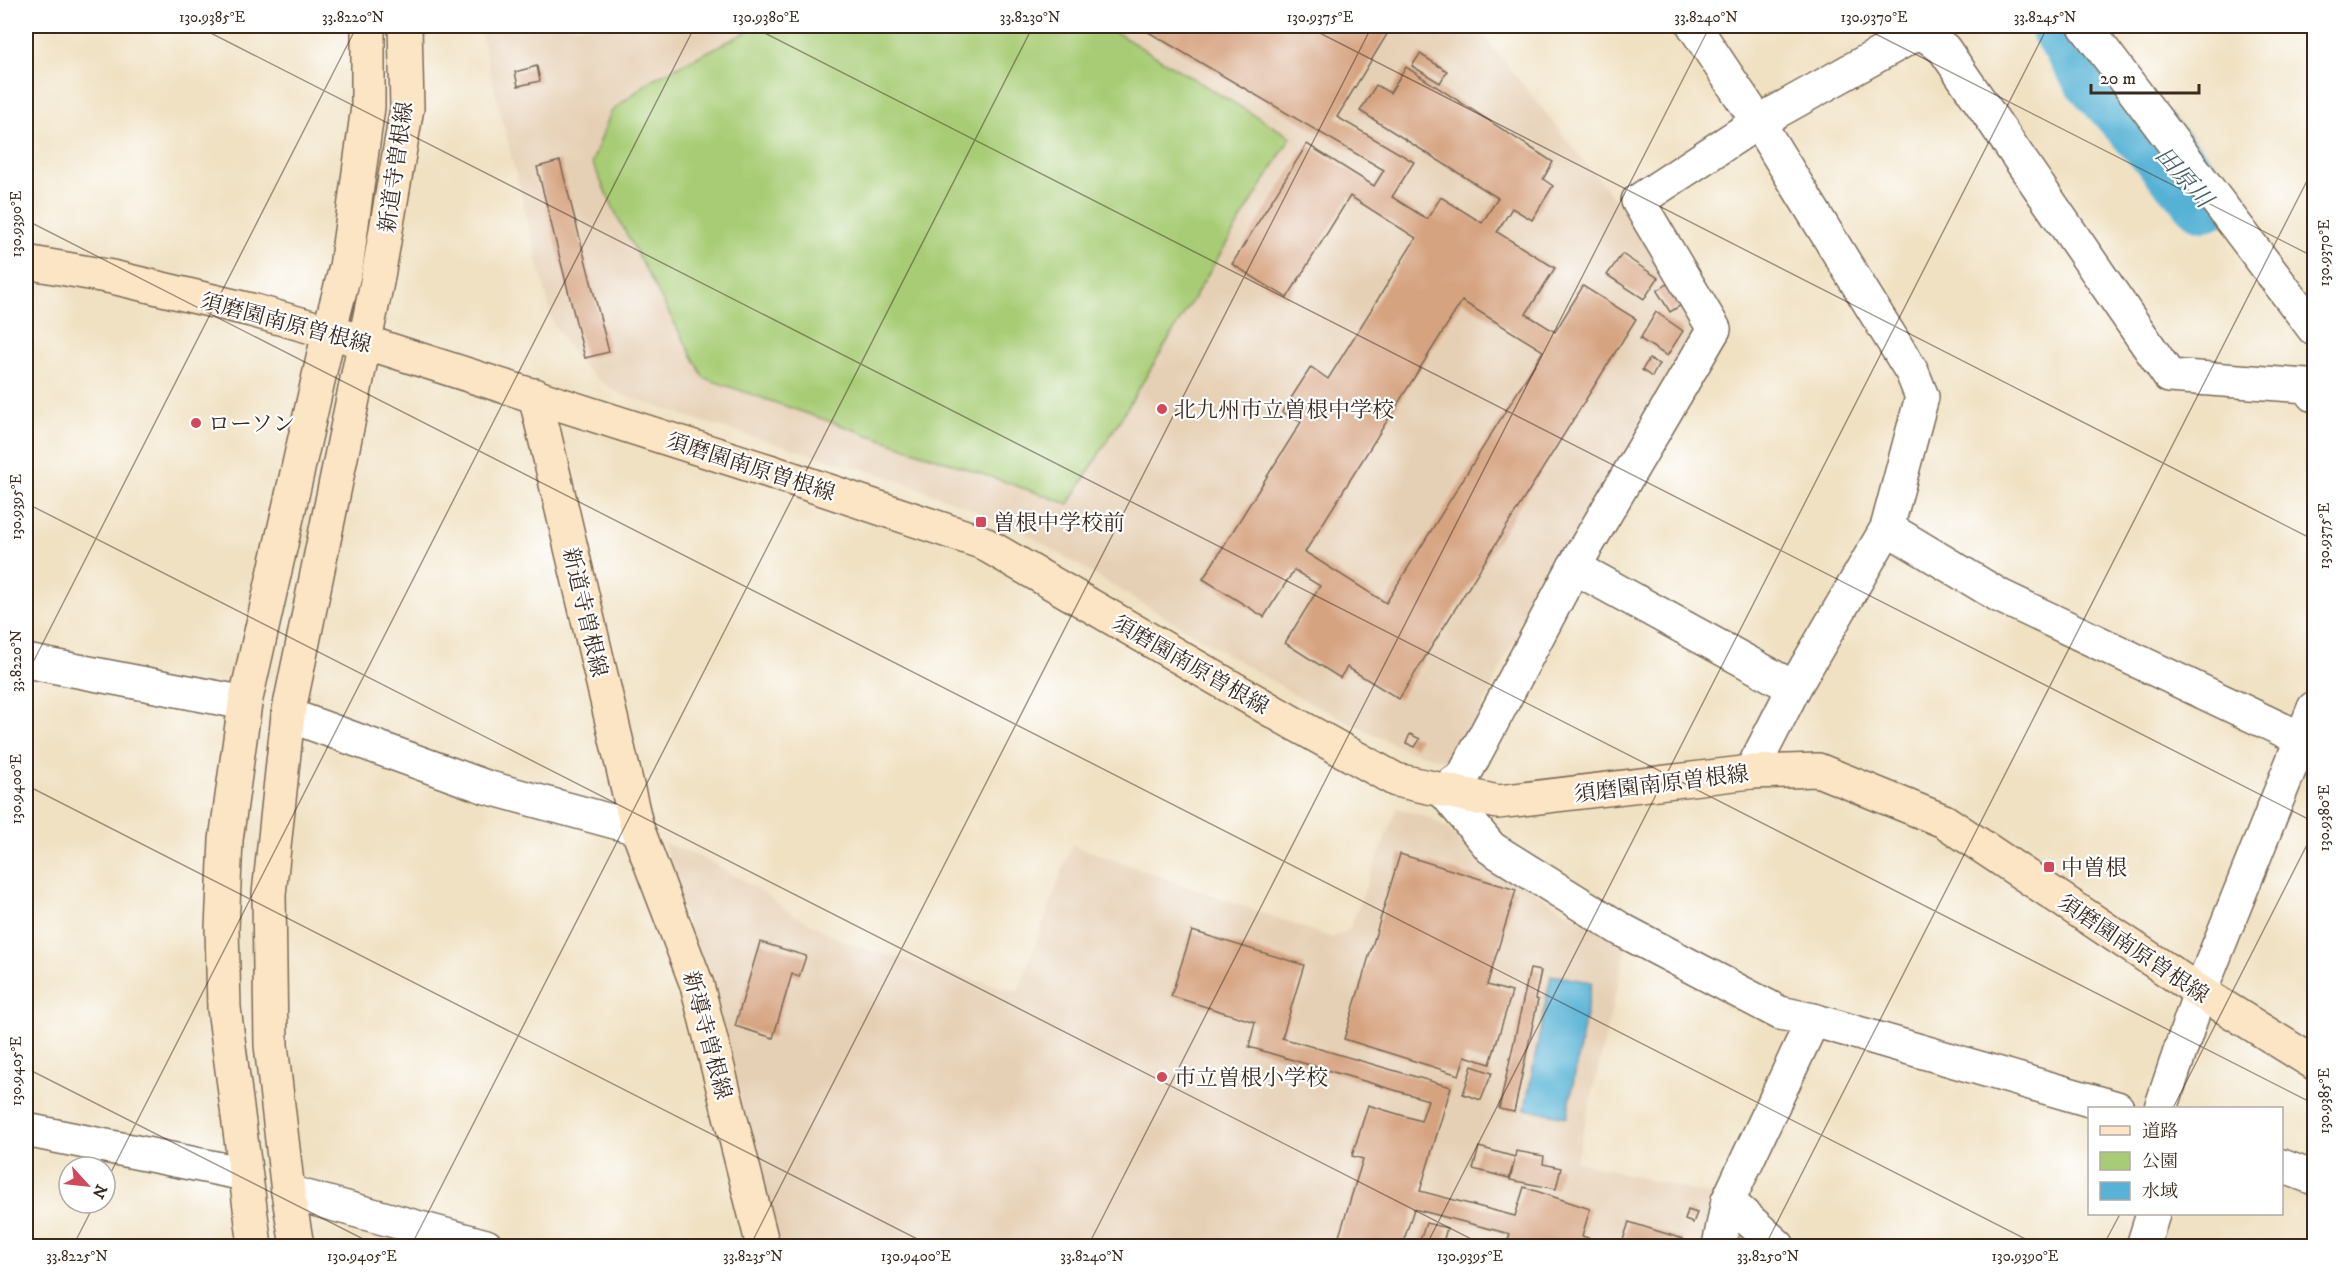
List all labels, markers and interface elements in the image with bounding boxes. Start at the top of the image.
text: 130.9385°E [179,8,245,27]
text: 33.8220°N [322,8,384,27]
text: 130.9380°E [733,8,800,27]
text: 33.8230°N [1000,8,1060,27]
text: 130.9375°E [1287,8,1354,27]
text: 33.8240°N [1674,8,1738,27]
text: 130.9370°E [1840,8,1908,27]
text: 33.8245°N [2014,8,2076,27]
scale bar [2091,57,2199,95]
text: 20 m [2100,68,2136,90]
street label: 新道寺曽根線 [374,100,419,234]
water label: 田原川 [2148,141,2221,217]
text: 130.9390°E [7,190,26,257]
text: 130.9370°E [2315,219,2334,287]
street label: 須磨園南原曽根線 [197,288,374,359]
place label: 北九州市立曽根中学校 [1174,397,1394,424]
marker: 北九州市立曽根中学校 [1155,402,1169,416]
place label: ローソン [208,411,295,438]
marker: ローソン [189,416,203,430]
street label: 須磨園南原曽根線 [663,427,838,507]
text: 130.9395°E [7,474,26,540]
text: 130.9375°E [2315,502,2334,569]
place label: 曽根中学校前 [993,510,1125,537]
marker: 曽根中学校前 [974,515,988,529]
street label: 新道寺曽根線 [557,545,613,680]
street label: 須磨園南原曽根線 [1107,610,1273,721]
text: 33.8220°N [7,630,26,692]
text: 130.9400°E [7,753,26,824]
street label: 須磨園南原曽根線 [1572,760,1750,809]
text: 130.9380°E [2315,784,2334,851]
place label: 中曽根 [2061,855,2127,882]
marker: 中曽根 [2042,860,2056,874]
street label: 須磨園南原曽根線 [2053,889,2214,1010]
street label: 新導寺曽根線 [676,968,737,1103]
text: 130.9405°E [7,1036,26,1106]
place label: 市立曽根小学校 [1174,1065,1328,1092]
text: 130.9385°E [2315,1068,2334,1134]
marker: 市立曽根小学校 [1155,1070,1169,1084]
legend [2088,1107,2283,1215]
text: 道路 [2142,1121,2178,1143]
text: 公園 [2142,1151,2178,1173]
north arrow [57,1155,117,1215]
text: N [88,1181,111,1202]
text: 水域 [2142,1181,2178,1203]
text: 33.8225°N [46,1247,108,1266]
text: 130.9405°E [327,1247,397,1266]
text: 33.8235°N [723,1247,783,1266]
text: 130.9400°E [881,1247,952,1266]
text: 33.8240°N [1060,1247,1124,1266]
text: 130.9395°E [1437,1247,1503,1266]
text: 33.8250°N [1737,1247,1799,1266]
text: 130.9390°E [1992,1247,2059,1266]

